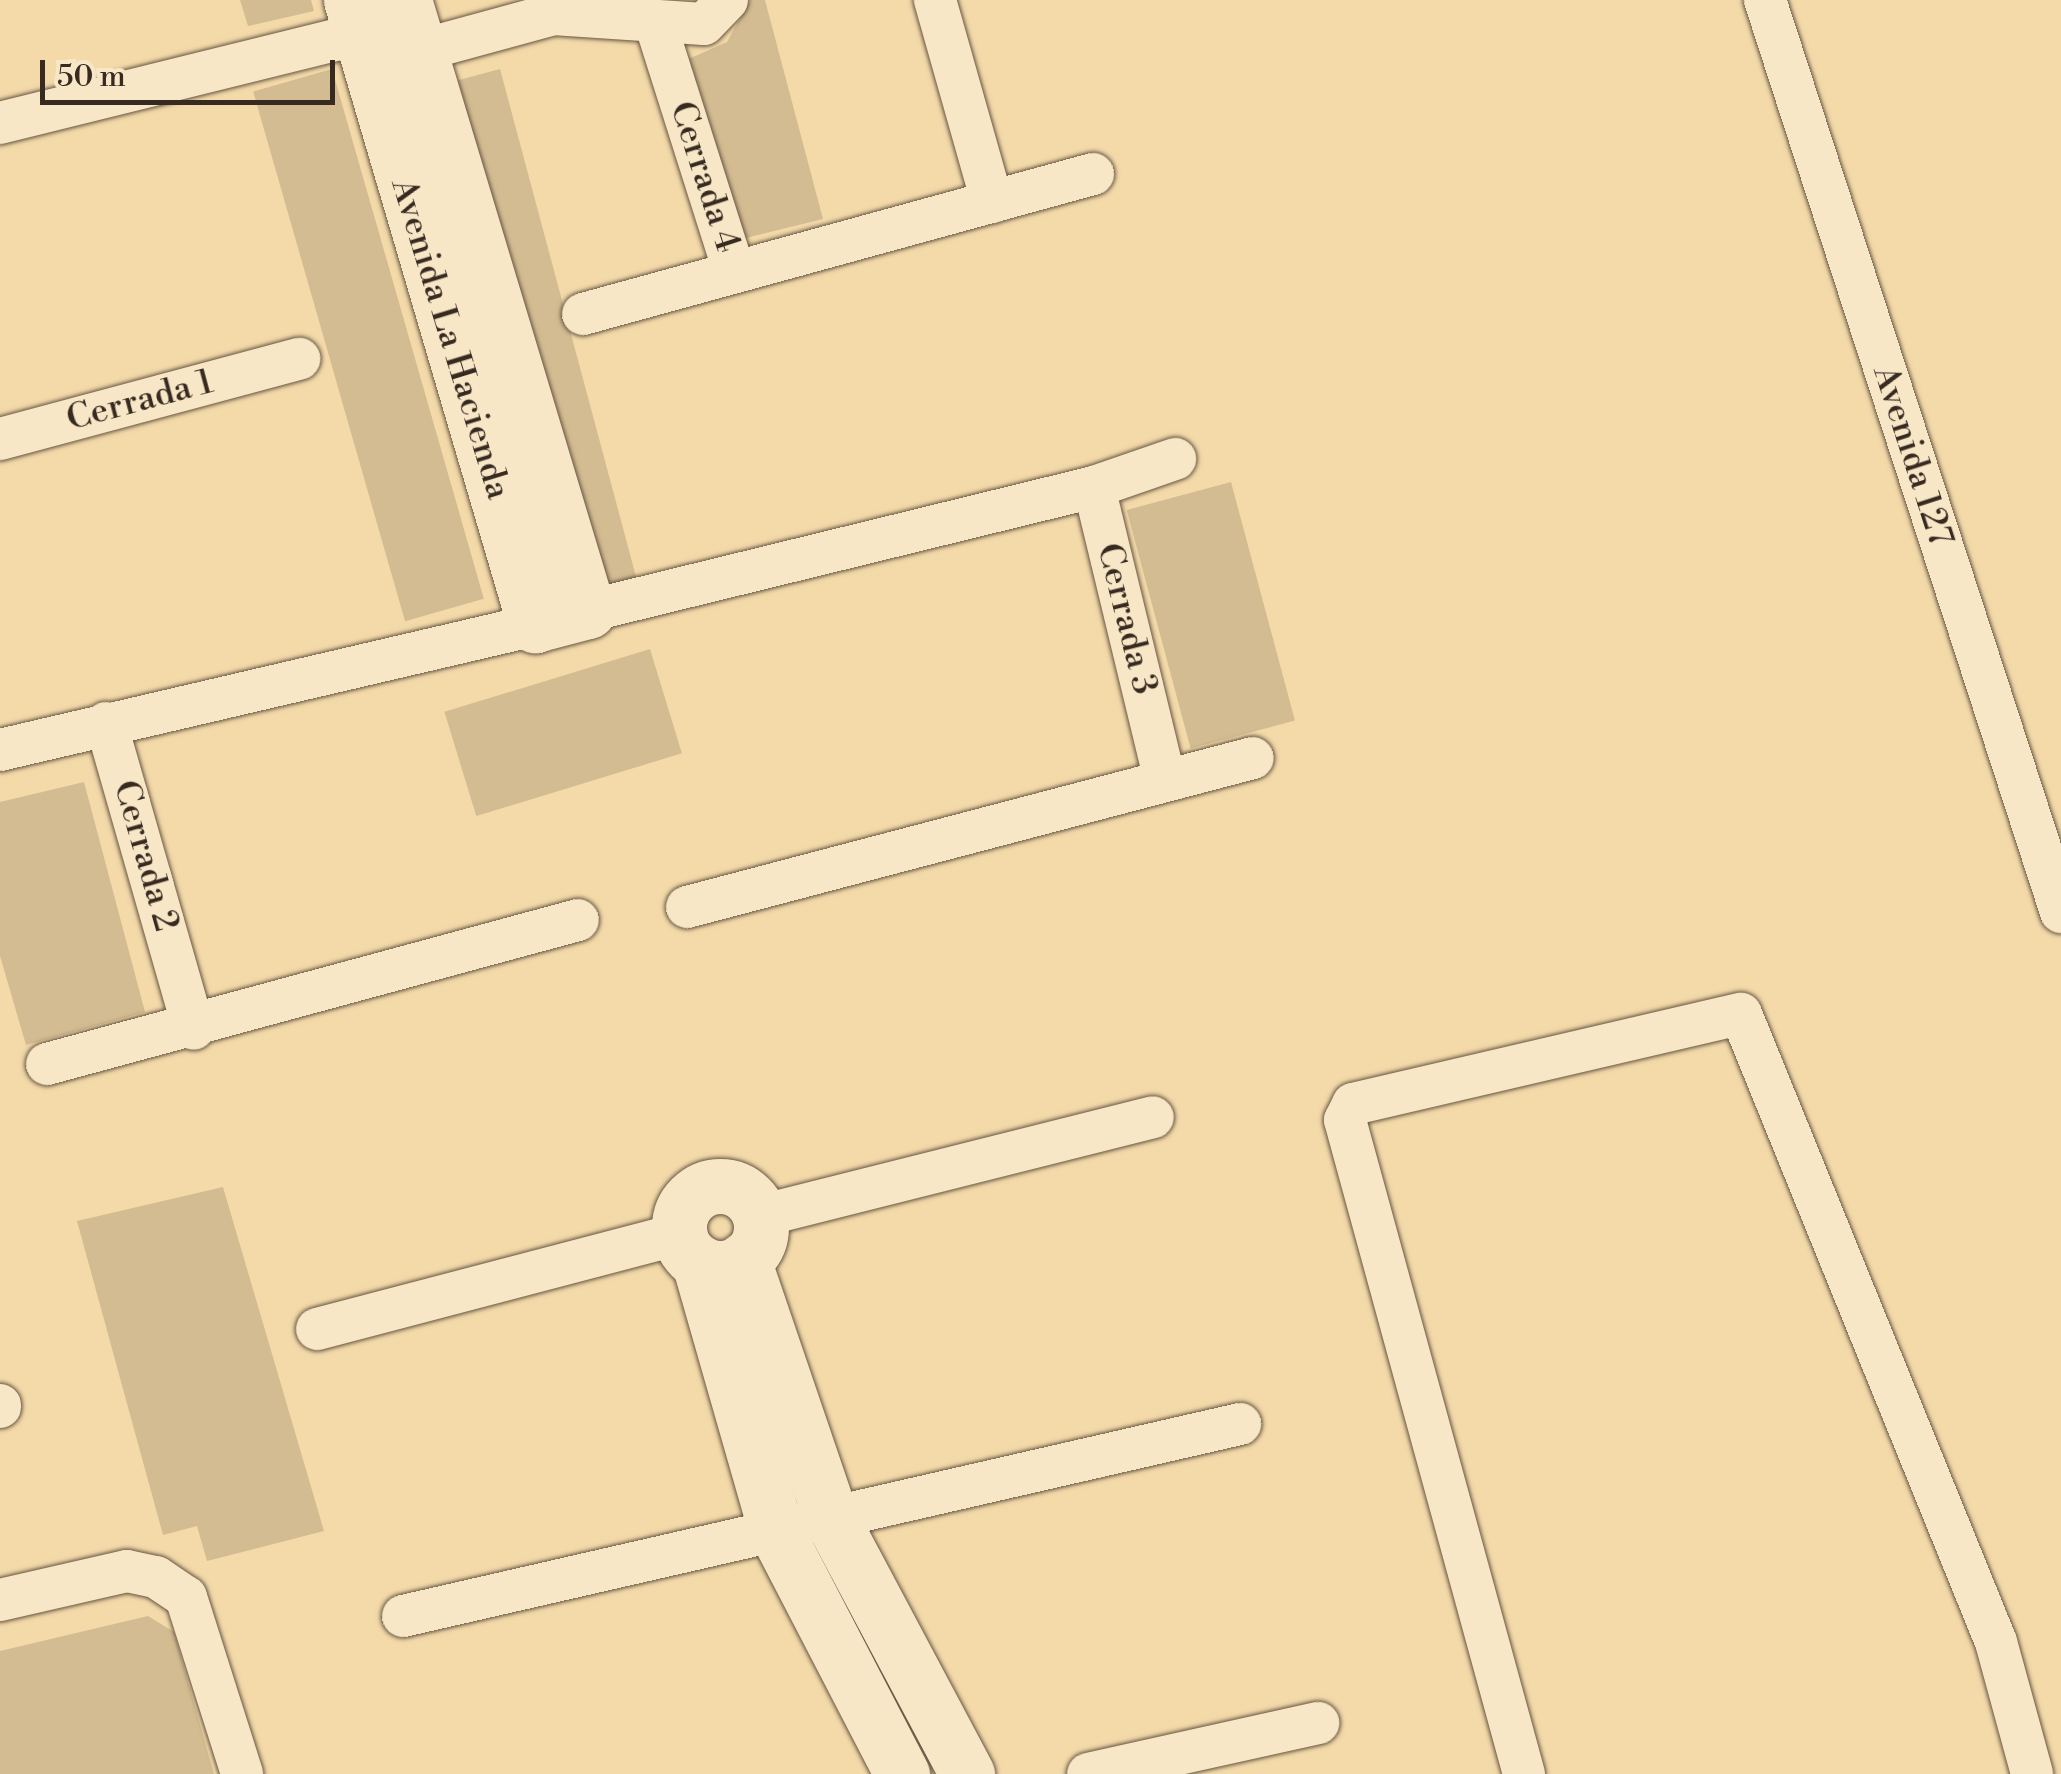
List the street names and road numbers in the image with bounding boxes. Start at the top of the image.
street label: Cerrada 4 [660,96,748,258]
street label: Avenida La Hacienda [381,174,519,504]
street label: Avenida 127 [1863,360,1961,552]
street label: Cerrada 1 [62,361,218,441]
street label: Cerrada 3 [1087,539,1165,699]
street label: Cerrada 2 [103,776,187,936]

